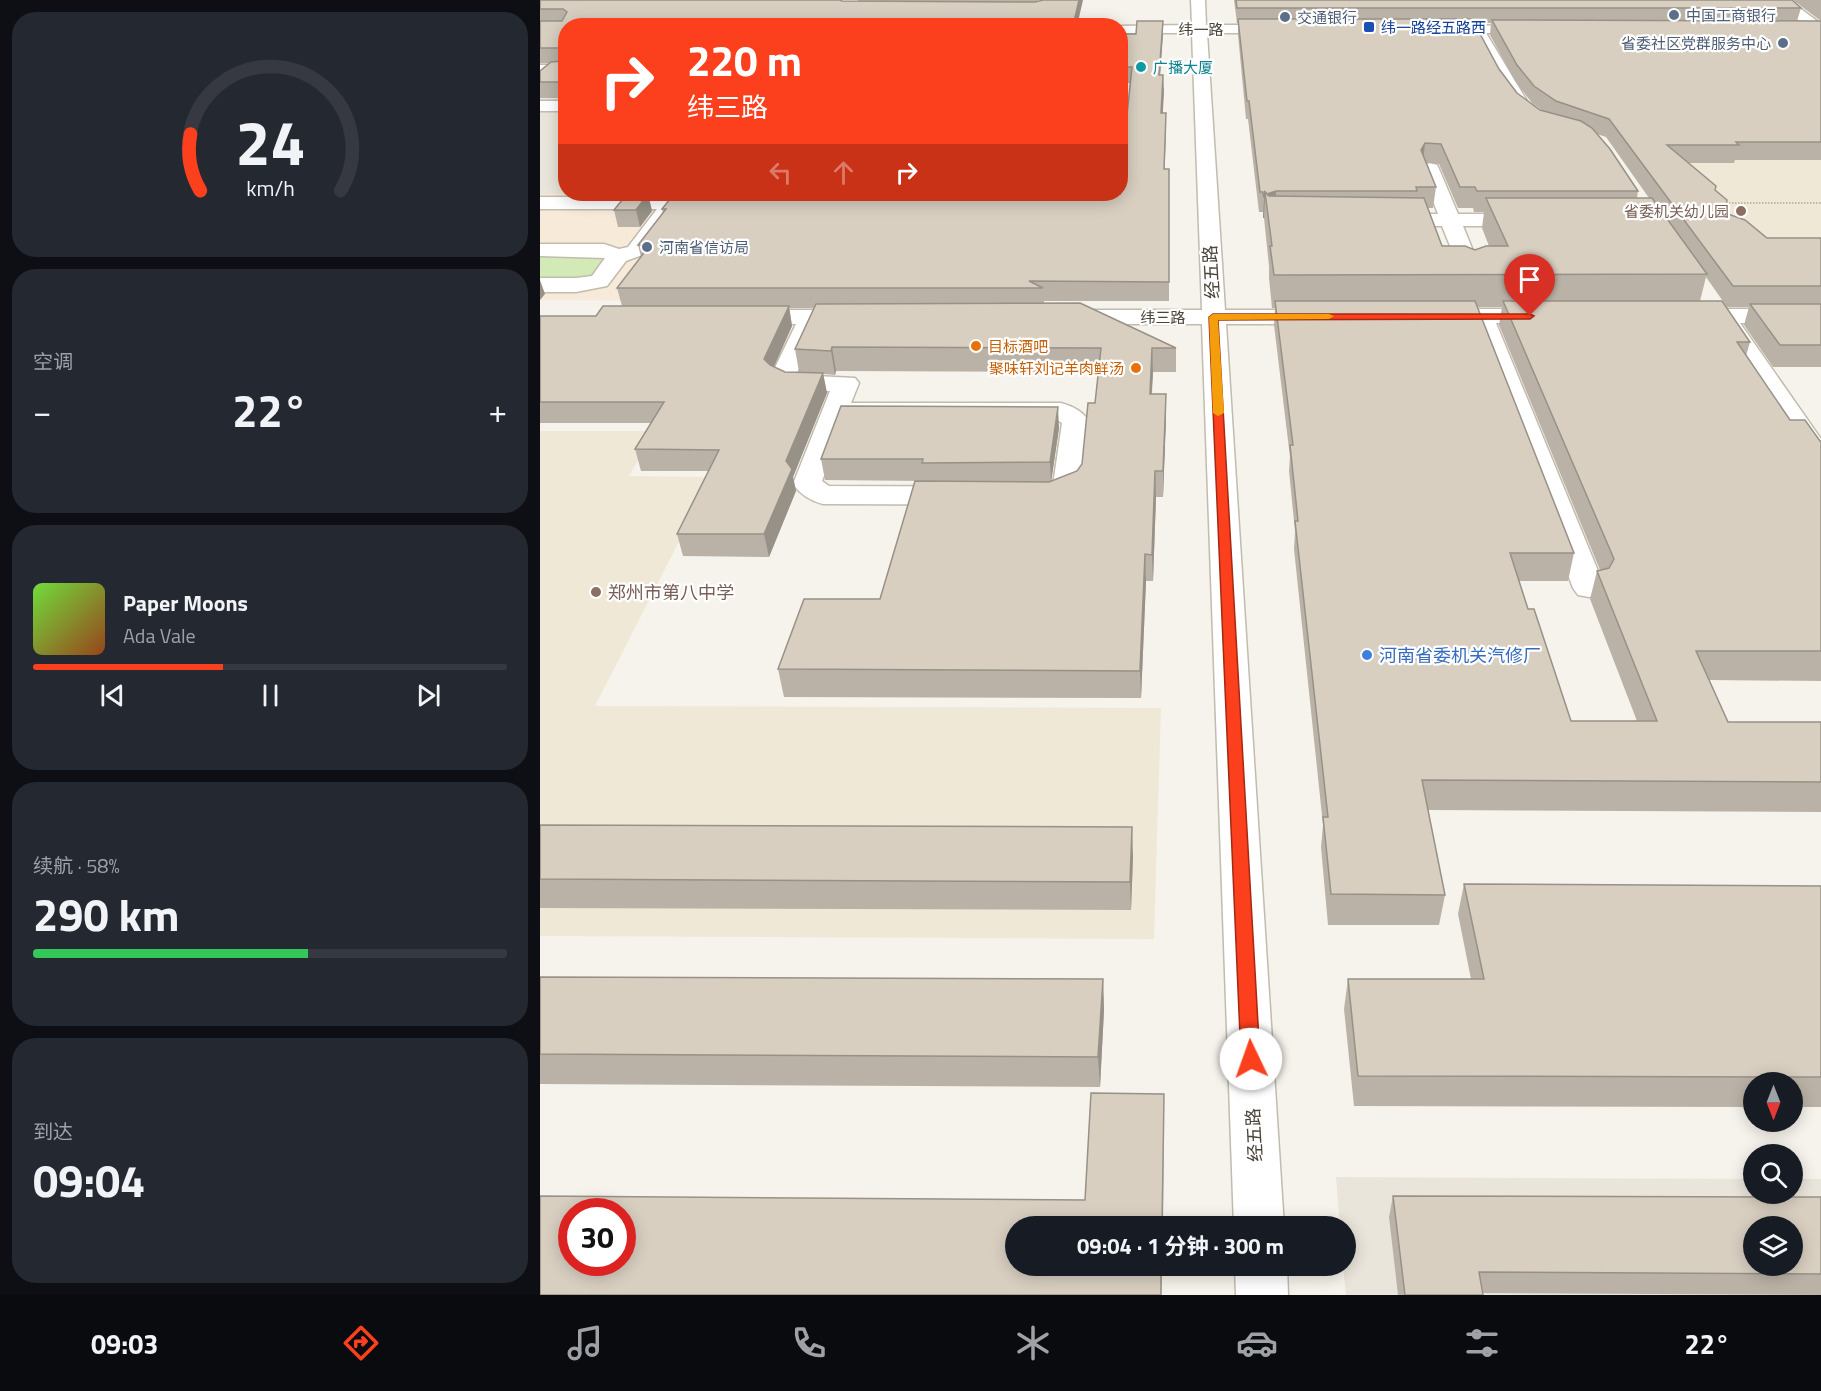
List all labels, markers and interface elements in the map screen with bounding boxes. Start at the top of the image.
place label: 中国工商银行 [1686,4,1776,27]
place label: 交通银行 [1297,6,1357,29]
marker: 中国工商银行 [1667,8,1681,22]
marker: 交通银行 [1278,10,1292,24]
place label: 纬一路经五路西 [1381,16,1486,39]
street label: 纬一路 [1178,18,1224,41]
marker: 纬一路经五路西 [1362,20,1376,34]
text: 220 m [687,28,802,92]
place label: 省委社区党群服务中心 [1621,32,1771,55]
marker: 省委社区党群服务中心 [1776,36,1790,50]
icon: right [588,42,666,120]
place label: 广播大厦 [1153,56,1213,79]
marker: 广播大厦 [1134,60,1148,74]
text: 纬三路 [687,86,768,127]
text: 24 [235,94,305,189]
icon: left [764,156,797,189]
icon: ahead [827,156,860,189]
icon: right [890,156,923,189]
text: km/h [246,173,294,205]
place label: 省委机关幼儿园 [1624,200,1729,223]
marker: 省委机关幼儿园 [1734,204,1748,218]
place label: 河南省信访局 [659,236,749,259]
marker: 河南省信访局 [640,240,654,254]
street label: 经五路 [1196,244,1226,300]
pin [1504,254,1555,316]
icon: arrive [1513,263,1546,296]
street label: 纬三路 [1140,306,1186,329]
place label: 目标酒吧 [988,335,1048,358]
marker: 目标酒吧 [969,339,983,353]
text: 空调 [33,346,73,377]
place label: 聚味轩刘记羊肉鲜汤 [989,357,1124,380]
marker: 聚味轩刘记羊肉鲜汤 [1129,361,1143,375]
text: 22° [232,376,308,444]
text: − [33,386,51,436]
text: + [489,386,507,436]
place label: 郑州市第八中学 [608,579,734,606]
marker: 郑州市第八中学 [589,585,603,599]
text: Paper Moons [123,586,248,620]
text: Ada Vale [123,620,196,651]
place label: 河南省委机关汽修厂 [1379,642,1541,669]
marker: 河南省委机关汽修厂 [1360,648,1374,662]
icon: previous [96,679,129,712]
icon: pause [254,679,287,712]
icon: next [412,679,445,712]
text: 续航 · 58% [33,850,120,881]
text: 290 km [33,880,179,948]
position arrow [1219,1027,1283,1091]
north arrow [1743,1072,1803,1132]
map controls [1743,1072,1803,1276]
street label: 经五路 [1239,1107,1269,1163]
text: 到达 [33,1116,73,1147]
button: search [1743,1144,1803,1204]
text: 09:04 [33,1146,145,1214]
speed limit sign: 30 [558,1198,636,1276]
button: layers [1743,1216,1803,1276]
text: 09:04 · 1 分钟 · 300 m [1077,1229,1284,1263]
icon: directions [340,1322,382,1364]
icon: music [564,1322,606,1364]
icon: phone [788,1322,830,1364]
icon: climate [1012,1322,1054,1364]
icon: car [1236,1322,1278,1364]
icon: filters [1461,1322,1503,1364]
text: 09:03 [91,1323,158,1364]
text: 22° [1685,1323,1730,1364]

